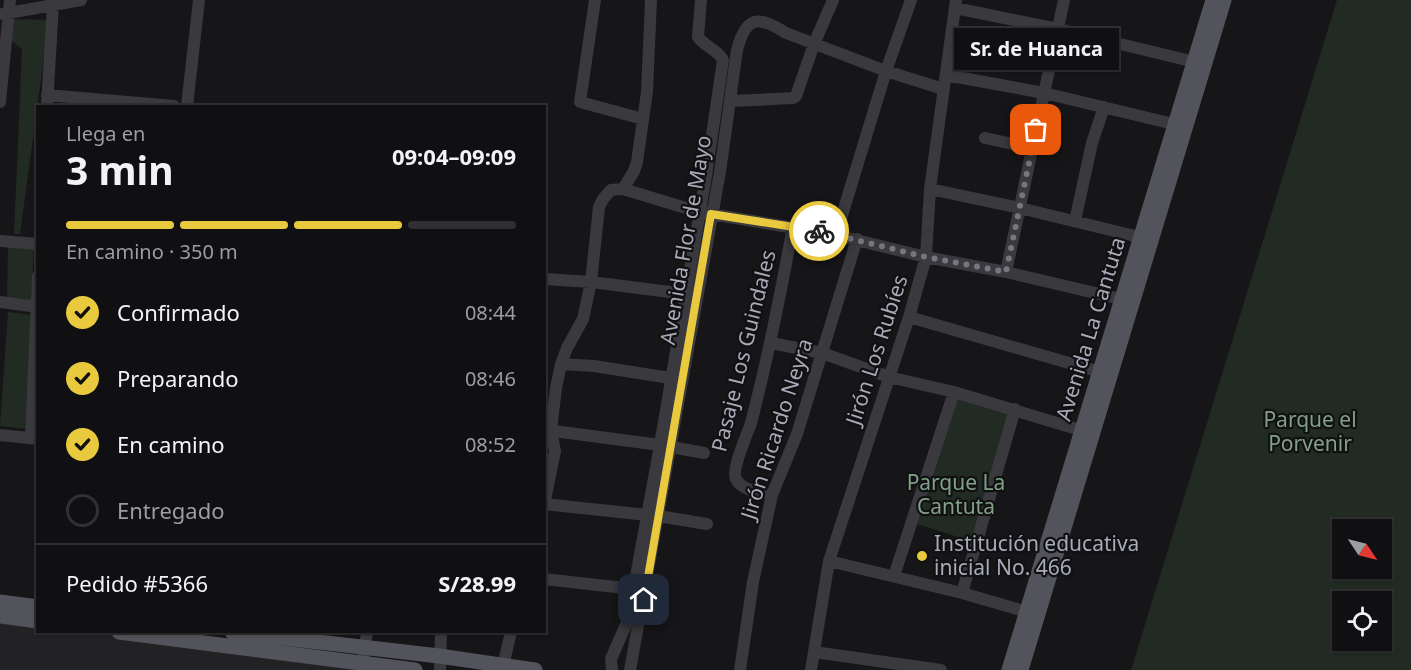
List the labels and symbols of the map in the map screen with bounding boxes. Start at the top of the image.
callout: Sr. de Huanca [954,28,1118,70]
pin [1010,104,1061,155]
street label: Avenida Flor de Mayo [653,133,717,347]
courier [789,201,849,261]
street label: Avenida La Cantuta [1049,233,1131,424]
street label: Pasaje Los Guindales [704,247,782,455]
street label: Jirón Los Rubíes [838,271,913,430]
street label: Jirón Ricardo Neyra [733,335,818,524]
park label: Parque el Porvenir [1263,405,1357,457]
park label: Parque La Cantuta [907,468,1005,520]
north arrow [1332,519,1392,579]
place label: Institución educativa inicial No. 466 [934,529,1139,581]
marker: Institución educativa inicial No. 466 [915,549,929,563]
pin [618,574,669,625]

